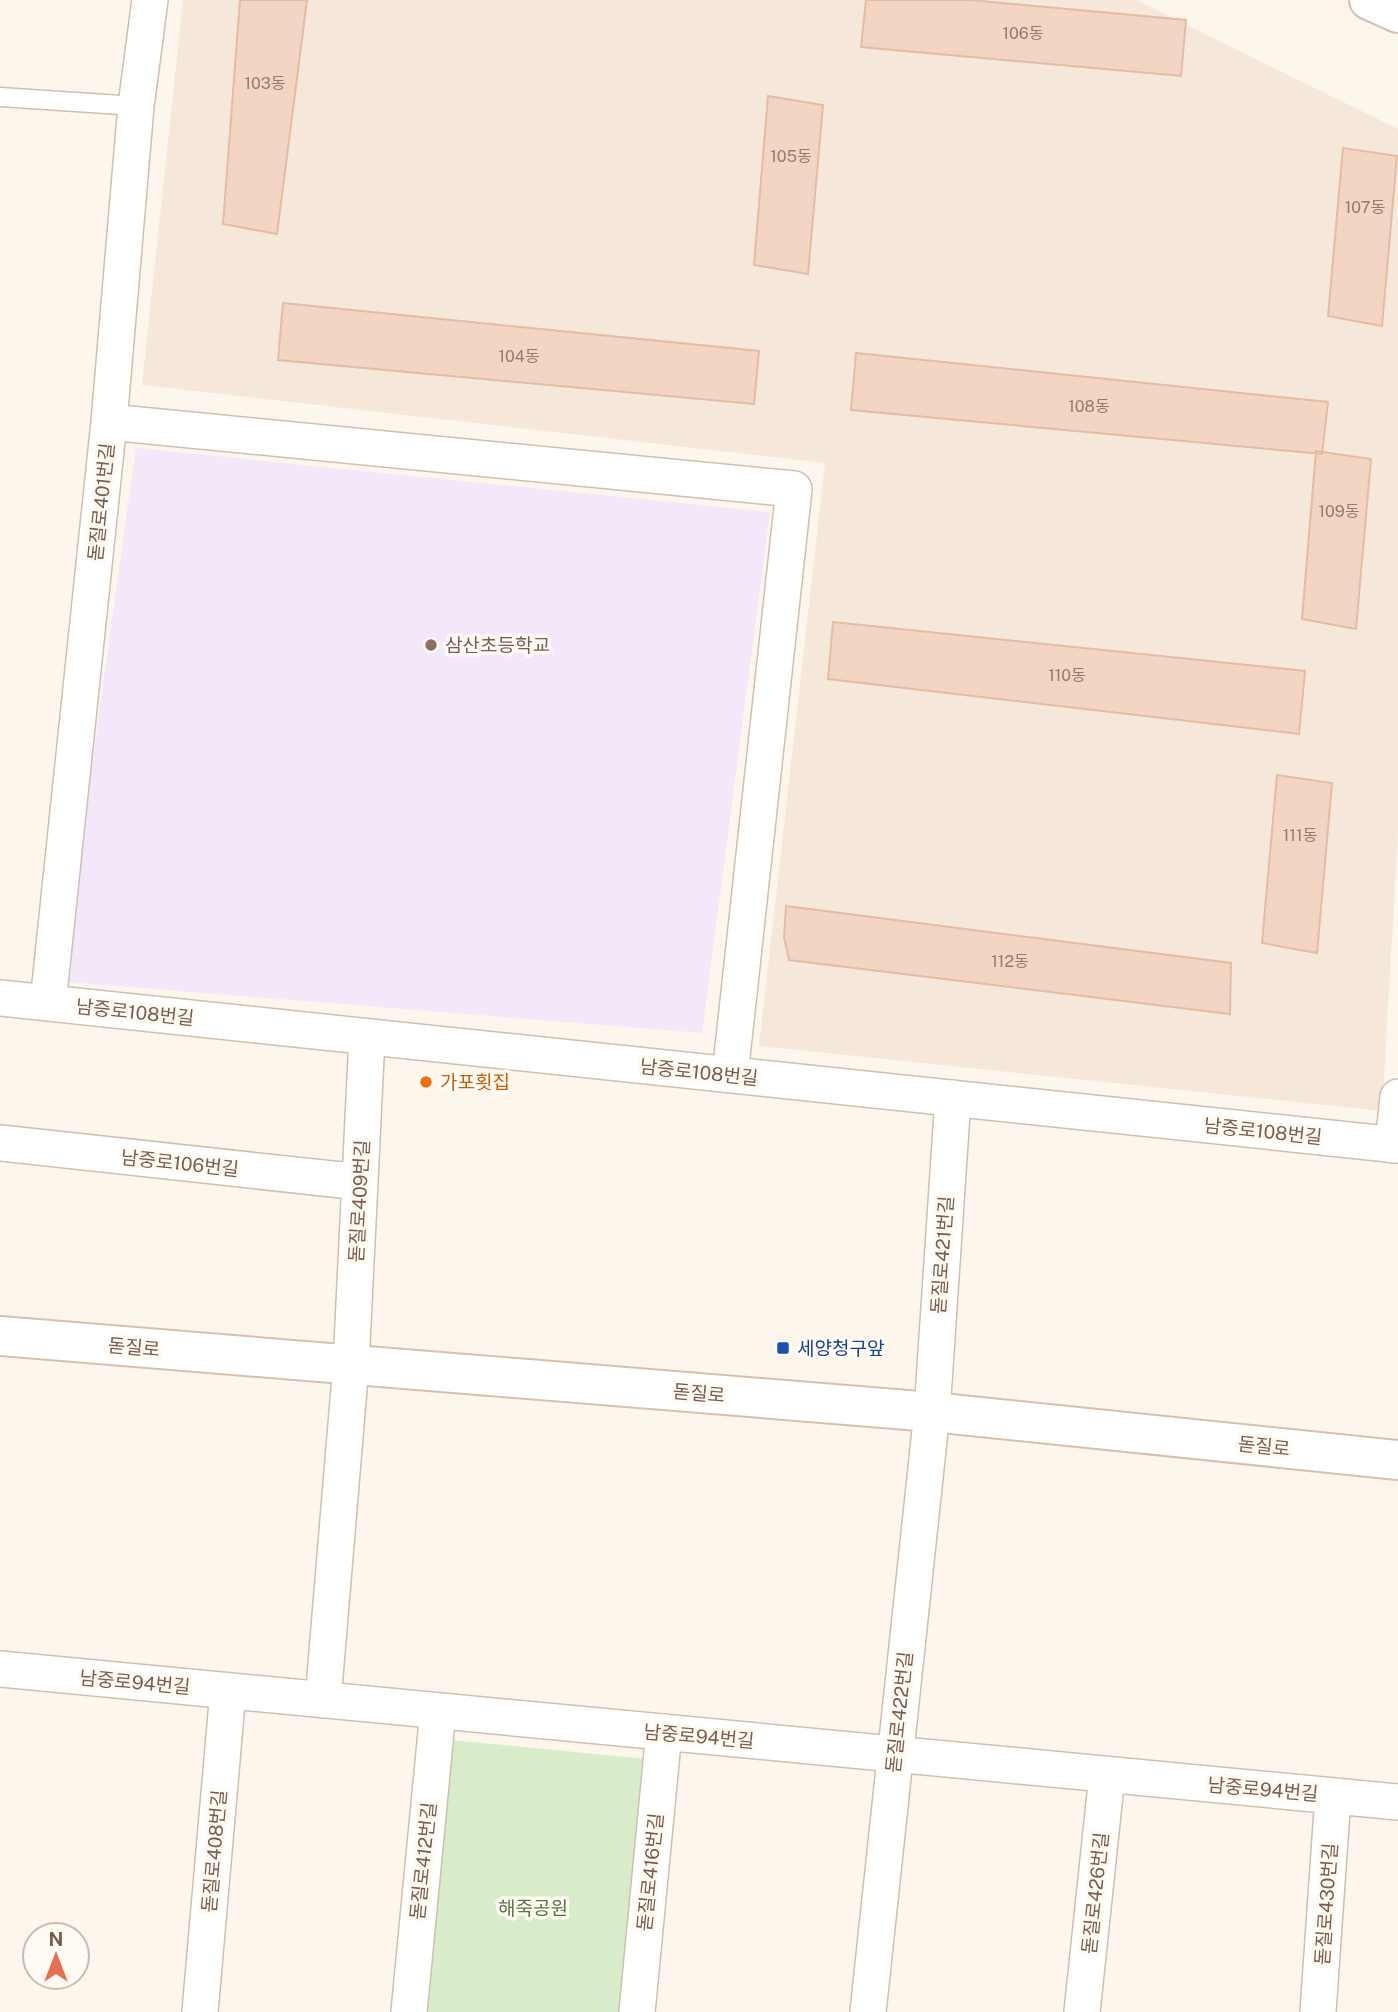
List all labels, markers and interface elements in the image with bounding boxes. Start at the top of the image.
house number: 106동 [1003,24,1044,43]
house number: 103동 [245,74,286,93]
house number: 105동 [770,147,812,166]
house number: 107동 [1345,198,1385,217]
house number: 104동 [498,347,540,366]
house number: 108동 [1068,397,1110,416]
street label: 돋질로401번길 [84,442,118,562]
house number: 109동 [1319,502,1360,521]
place label: 삼산초등학교 [445,634,550,656]
marker: 삼산초등학교 [423,637,439,653]
house number: 110동 [1048,666,1086,685]
house number: 111동 [1283,826,1317,845]
house number: 112동 [991,952,1029,971]
street label: 남중로108번길 [75,995,195,1029]
street label: 남중로108번길 [639,1055,759,1089]
place label: 가포횟집 [440,1071,510,1093]
marker: 가포횟집 [418,1074,434,1090]
street label: 남중로108번길 [1203,1114,1323,1148]
street label: 돋질로409번길 [345,1139,373,1263]
street label: 남중로106번길 [120,1146,240,1180]
street label: 돋질로421번길 [927,1195,957,1315]
street label: 돋질로 [107,1334,161,1360]
place label: 세양청구앞 [797,1337,885,1359]
marker: 세양청구앞 [775,1340,791,1356]
street label: 돋질로 [672,1380,726,1406]
street label: 돋질로 [1237,1432,1291,1460]
street label: 돋질로422번길 [882,1650,916,1774]
street label: 남중로94번길 [79,1666,191,1698]
street label: 남중로94번길 [643,1720,755,1752]
street label: 남중로94번길 [1207,1773,1319,1805]
street label: 돋질로408번길 [198,1789,230,1913]
street label: 돋질로412번길 [406,1801,440,1921]
street label: 돋질로416번길 [633,1812,667,1932]
street label: 돋질로426번길 [1078,1831,1112,1955]
street label: 돋질로430번길 [1311,1842,1341,1966]
park label: 해죽공원 [498,1897,568,1919]
north arrow [21,1921,91,1991]
text: N [49,1928,63,1950]

